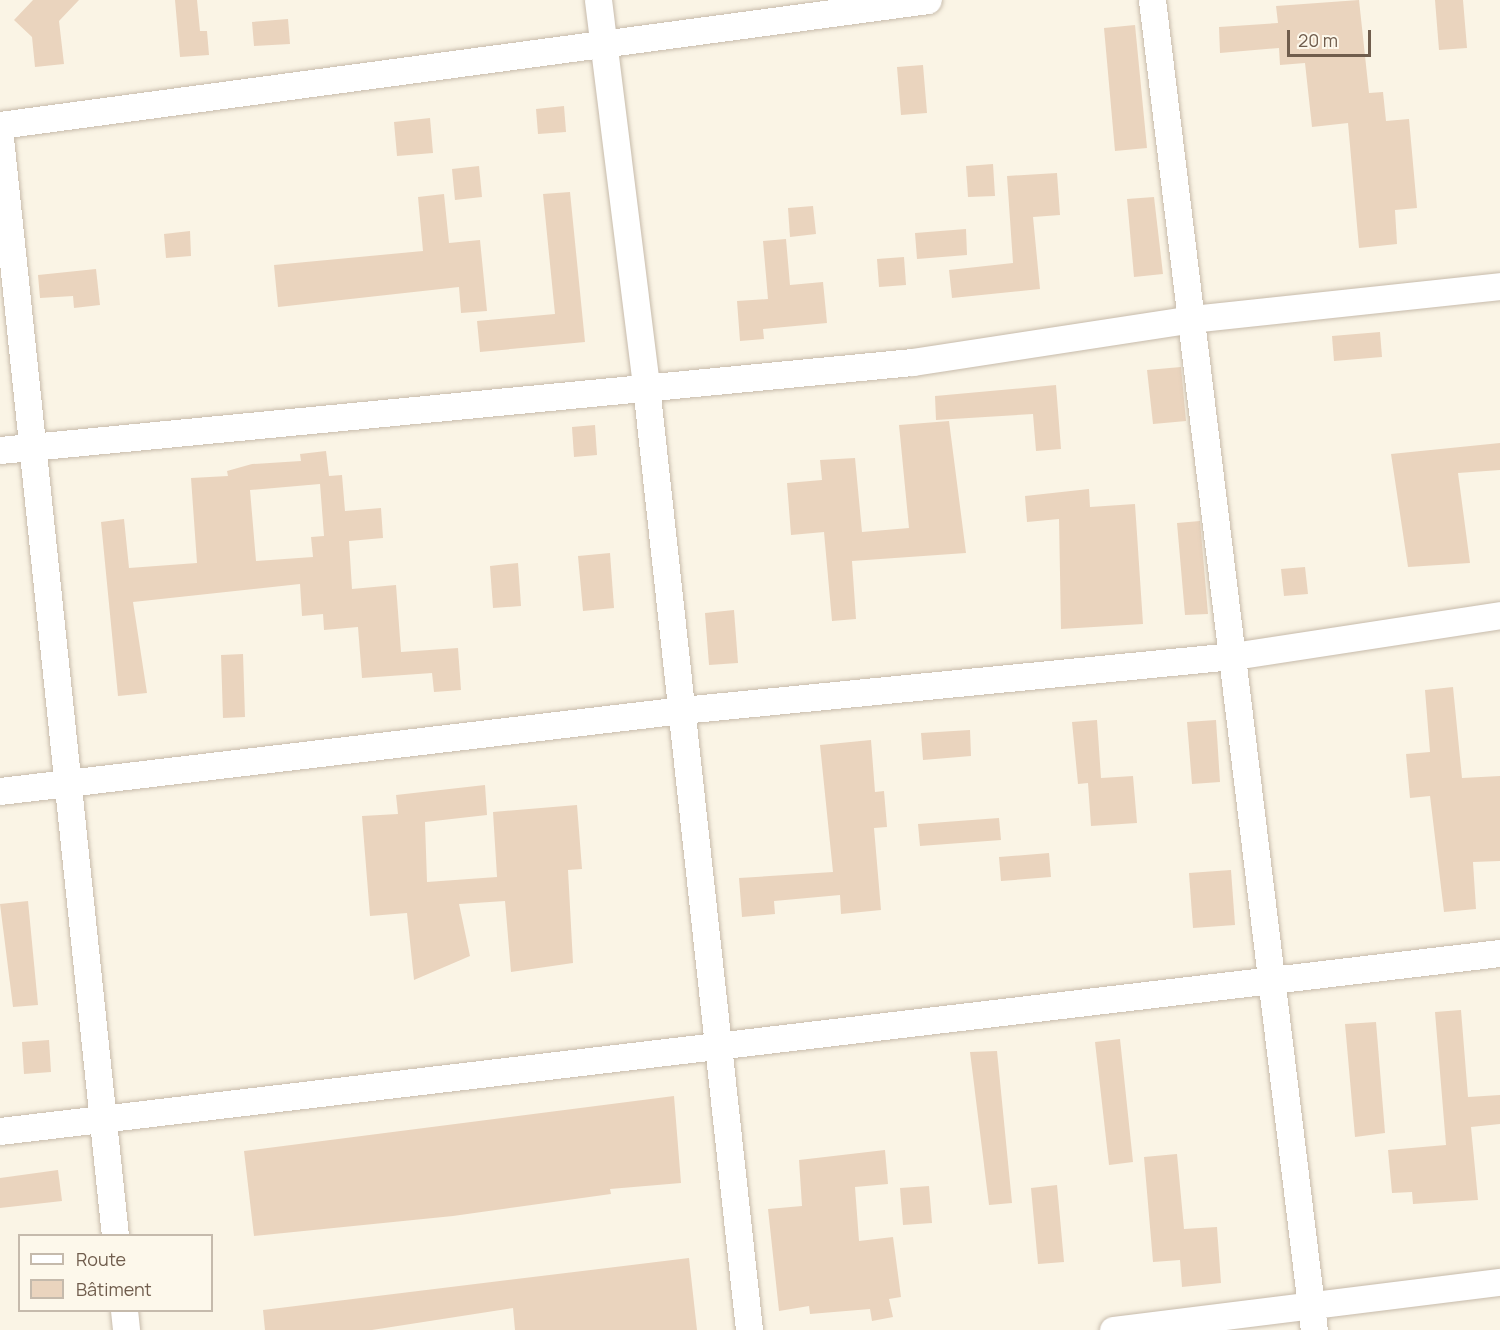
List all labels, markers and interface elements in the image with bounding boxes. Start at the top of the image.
scale bar [1290,18,1374,56]
text: 20 m [1298,28,1338,52]
legend [18,1234,213,1312]
text: Route [76,1247,126,1271]
text: Bâtiment [76,1277,152,1301]

